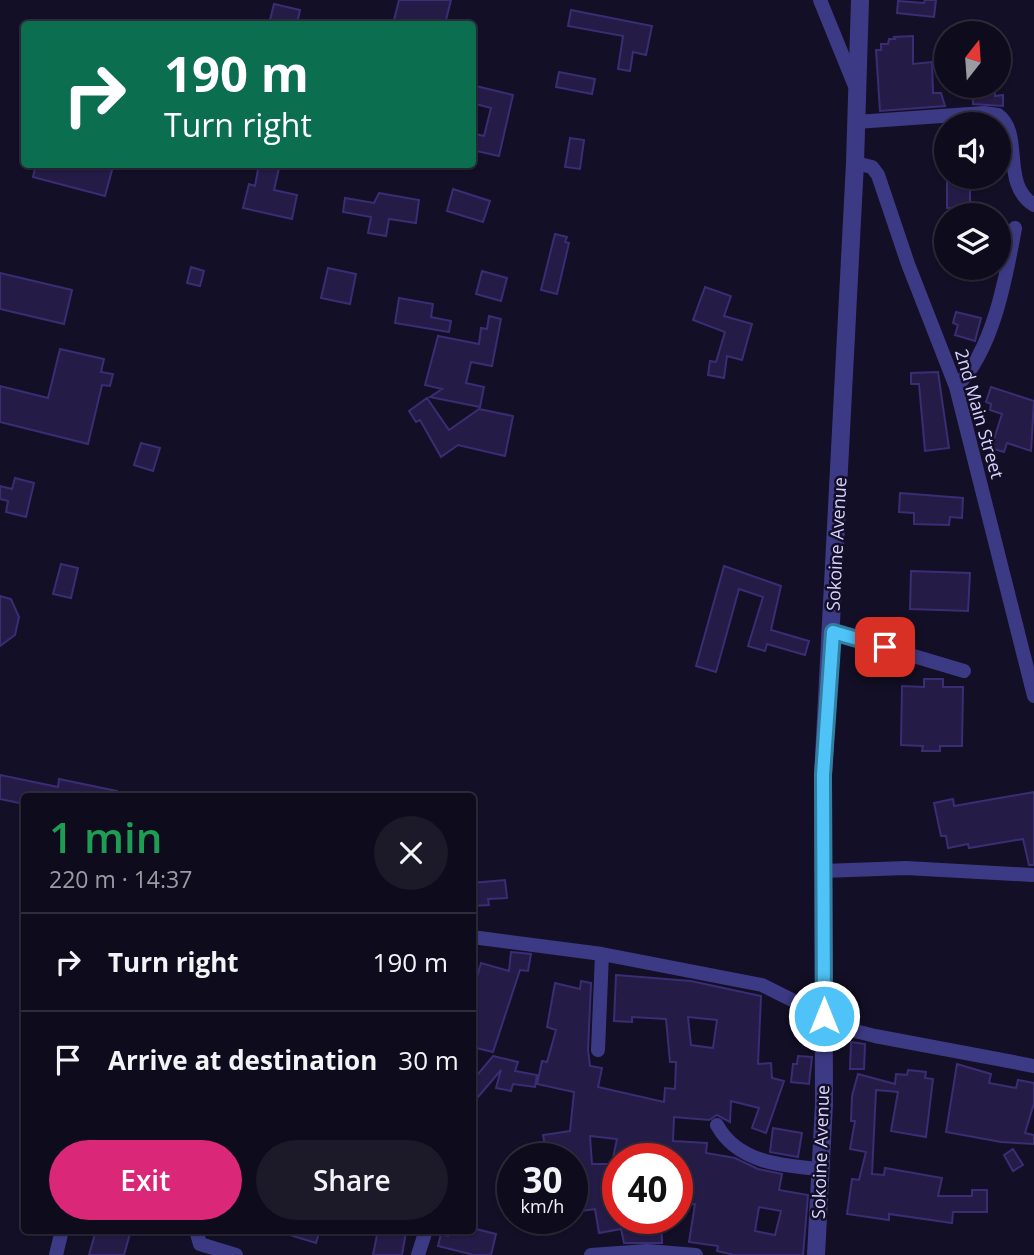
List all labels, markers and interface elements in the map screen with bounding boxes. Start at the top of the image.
north arrow [934,21,1012,98]
map controls [934,21,1011,280]
text: 190 m [164,40,309,106]
icon: right [49,49,140,140]
text: Turn right [164,103,312,146]
button: sound [934,112,1011,189]
button: layers [934,203,1011,280]
street label: 2nd Main Street [950,346,1010,481]
street label: Sokoine Avenue [821,476,851,611]
pin [855,617,915,677]
icon: arrive [866,628,904,666]
text: 1 min [49,808,162,865]
button: close [374,816,448,890]
text: 220 m · 14:37 [49,863,192,895]
icon: right [49,943,87,981]
text: Turn right [108,944,239,980]
text: 190 m [373,944,448,980]
position arrow [787,979,861,1053]
icon: arrive [49,1041,87,1079]
text: Arrive at destination [108,1042,377,1078]
text: 30 m [398,1042,459,1078]
street label: Sokoine Avenue [806,1085,834,1219]
button: Exit [49,1140,242,1220]
button: Share [256,1140,448,1220]
speed limit sign: 40 [602,1143,693,1234]
text: 30 [522,1156,563,1203]
text: km/h [521,1194,564,1218]

